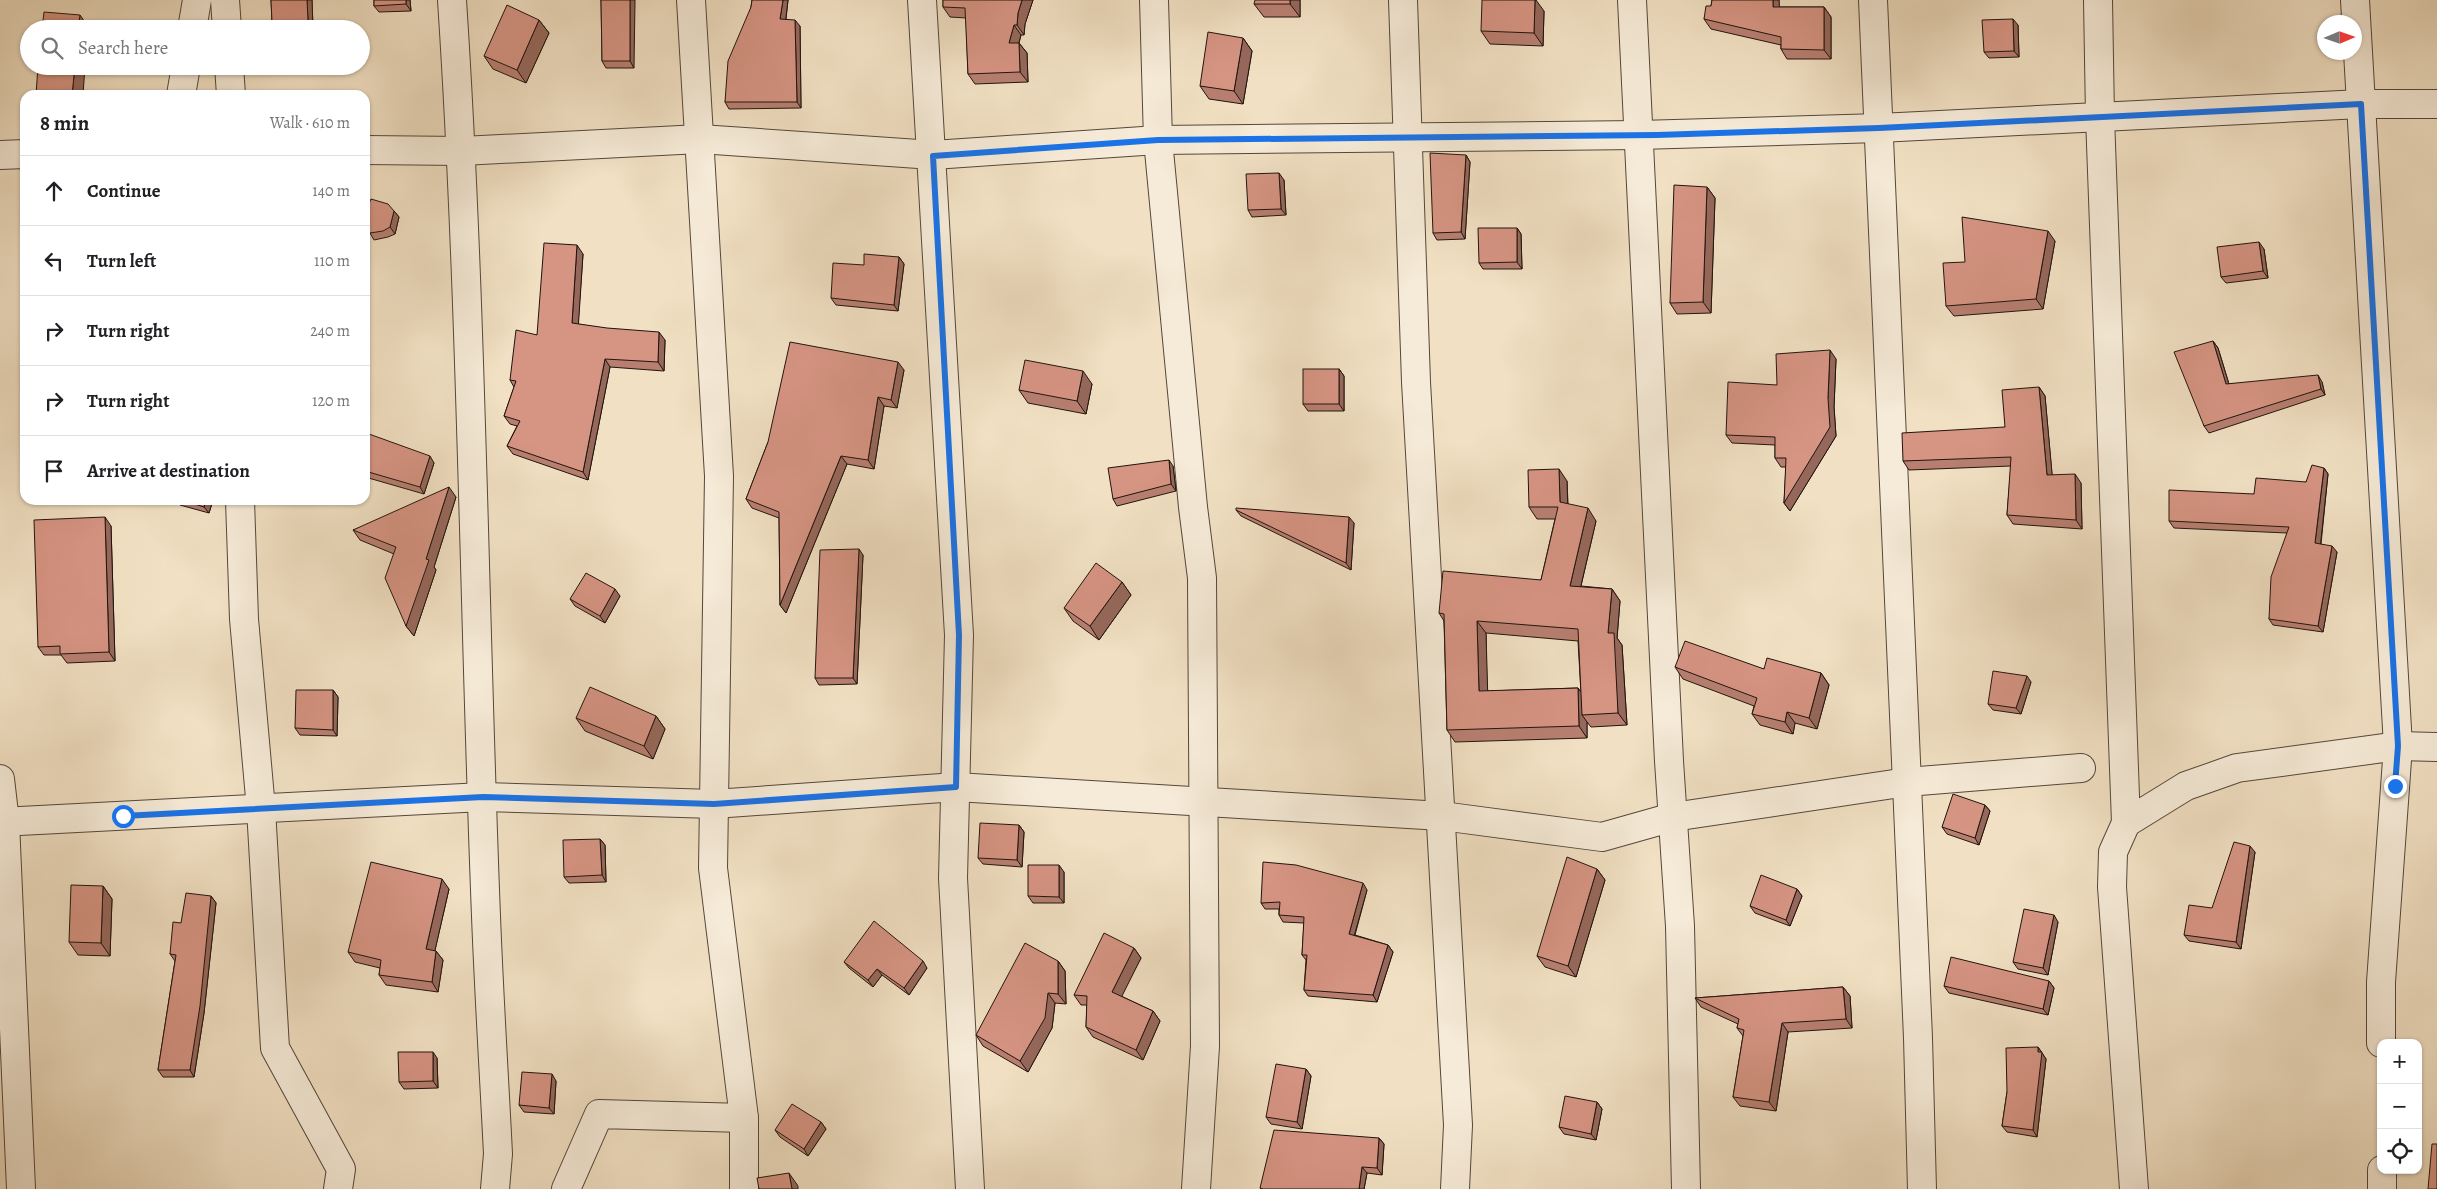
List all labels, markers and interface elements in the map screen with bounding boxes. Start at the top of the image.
north arrow [2317,15,2362,60]
search box [20,20,370,75]
icon: search [38,34,66,62]
text: Search here [78,35,168,61]
text: 8 min [40,109,89,137]
text: Walk · 610 m [270,112,350,134]
icon: ahead [40,177,68,205]
text: Continue [87,178,161,204]
text: 140 m [312,180,350,202]
icon: left [40,247,68,275]
text: Turn left [87,248,156,274]
text: 110 m [314,250,350,272]
icon: right [40,317,68,345]
text: Turn right [87,318,169,344]
text: 240 m [310,320,350,342]
icon: right [40,387,68,415]
text: Turn right [87,388,169,414]
text: 120 m [312,390,350,412]
icon: arrive [40,457,68,485]
text: Arrive at destination [87,458,250,484]
route end [2384,775,2407,798]
route start [112,805,135,828]
map controls [2377,1039,2422,1174]
button: + [2377,1039,2422,1084]
button: − [2377,1084,2422,1129]
button: locate [2377,1129,2422,1174]

